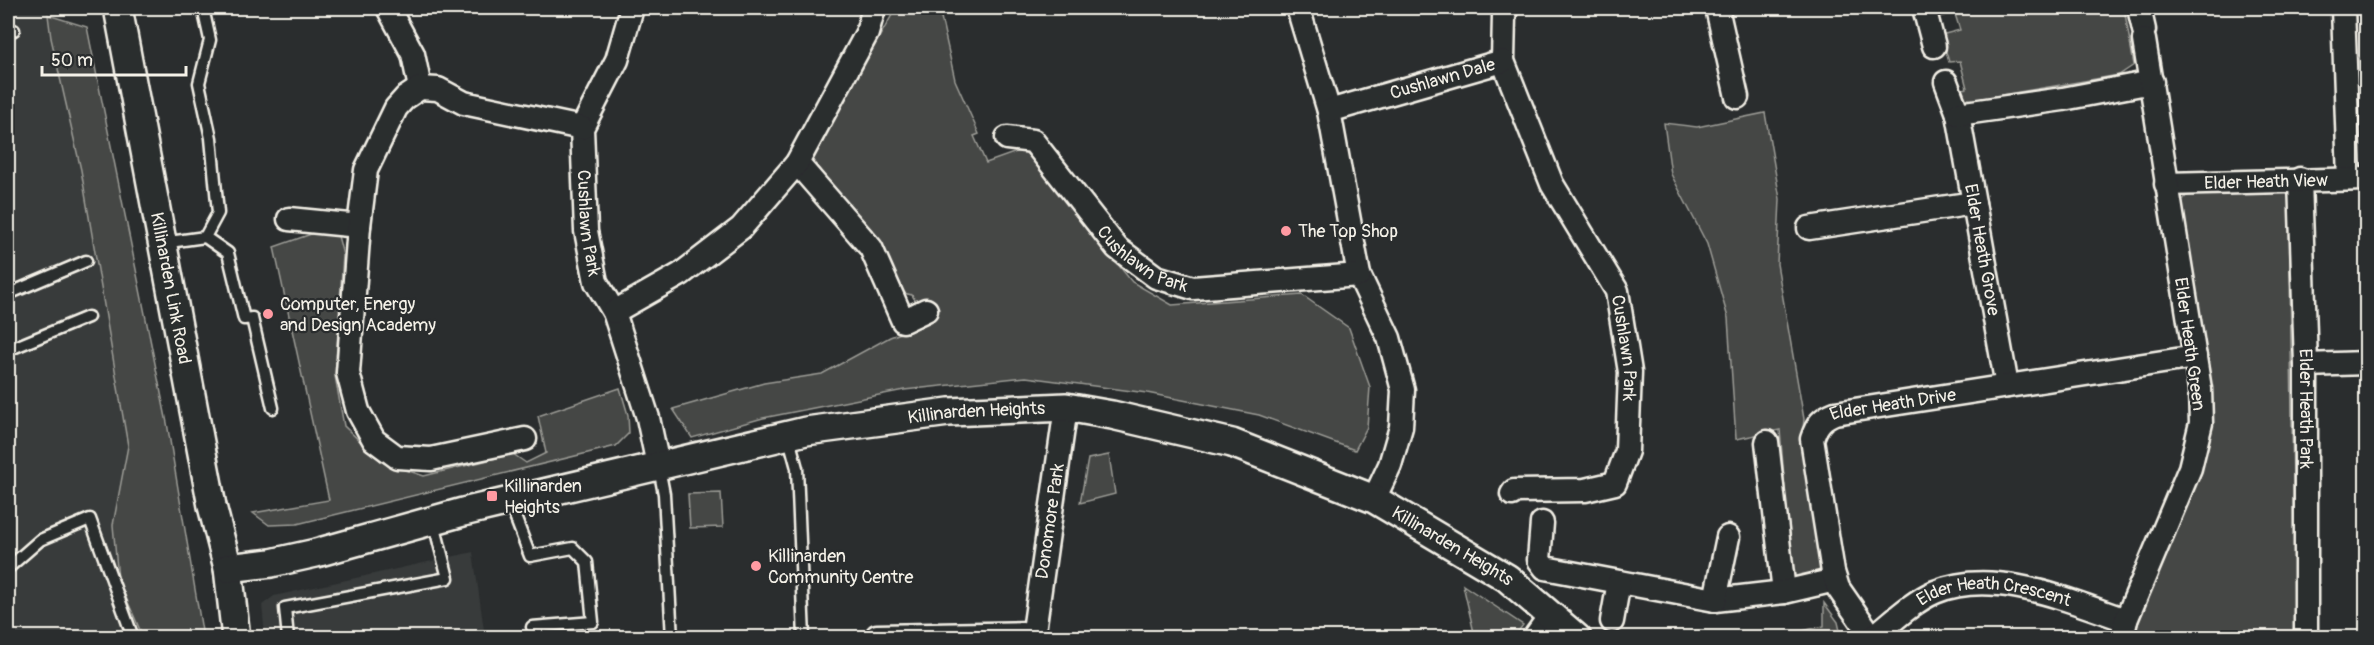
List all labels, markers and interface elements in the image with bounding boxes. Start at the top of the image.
scale bar [42,39,186,77]
text: 50 m [51,49,93,72]
street label: Cushlawn Dale [1387,53,1498,105]
street label: Cushlawn Park [572,169,606,279]
street label: Elder Heath View [2204,169,2328,195]
street label: Elder Heath Grove [1959,182,2005,318]
street label: Killinarden Link Road [145,210,196,366]
place label: The Top Shop [1298,220,1398,243]
street label: Cushlawn Park [1092,221,1191,298]
marker: The Top Shop [1279,224,1293,238]
street label: Elder Heath Green [2169,276,2210,412]
place label: Computer, Energy and Design Academy [280,293,436,337]
street label: Cushlawn Park [1606,293,1641,402]
marker: Computer, Energy and Design Academy [261,307,275,321]
street label: Elder Heath Park [2293,348,2317,470]
street label: Elder Heath Drive [1826,383,1958,426]
street label: Killinarden Heights [906,397,1046,429]
street label: Donomore Park [1031,461,1070,581]
place label: Killinarden Heights [504,475,582,519]
marker: Killinarden Heights [485,489,499,503]
street label: Killinarden Heights [1387,501,1519,591]
place label: Killinarden Community Centre [768,545,913,589]
marker: Killinarden Community Centre [749,559,763,573]
text: Elder Heath Crescent [1912,572,2075,612]
street label: Elder Heath Crescent [1916,594,2074,618]

